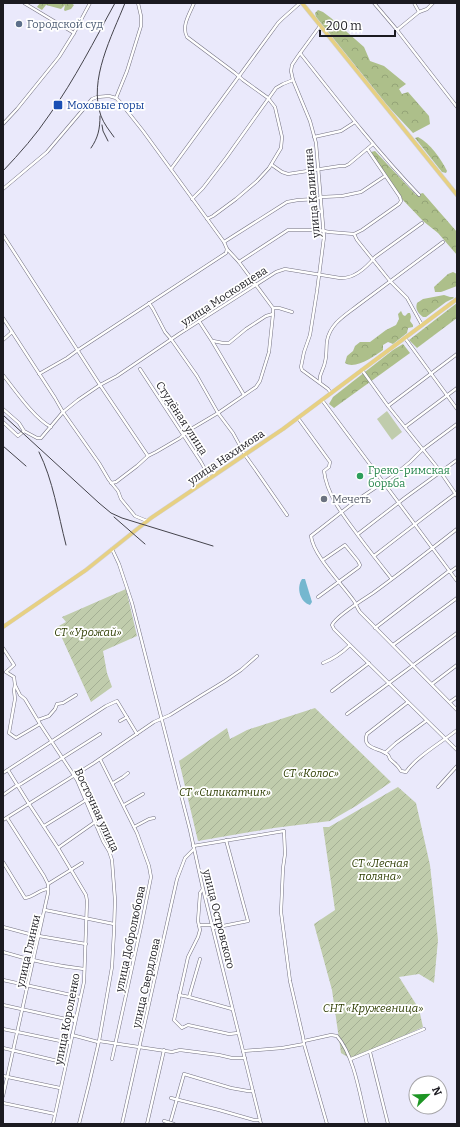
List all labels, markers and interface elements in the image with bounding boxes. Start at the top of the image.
scale bar [320,12,395,38]
place label: Городской суд [27,18,103,31]
marker: Городской суд [14,19,24,29]
text: 200 m [326,19,362,33]
marker: Моховые горы [52,99,64,111]
place label: Моховые горы [67,99,145,112]
street label: улица Калинина [302,148,323,239]
street label: улица Московцева [178,264,270,330]
street label: Студёная улица [153,379,210,457]
street label: улица Нахимова [185,427,267,488]
place label: Греко-римская борьба [368,464,450,490]
marker: Греко-римская борьба [355,471,365,481]
place label: Мечеть [332,493,371,506]
marker: Мечеть [319,494,329,504]
park label: СТ «Урожай» [54,626,122,639]
street label: Восточная улица [71,766,122,854]
park label: СТ «Колос» [283,767,339,780]
park label: СТ «Силикатчик» [179,786,271,799]
park label: СТ «Лесная поляна» [351,857,409,883]
street label: улица Островского [200,867,237,970]
street label: улица Добролюбова [113,885,148,994]
street label: улица Глинки [14,913,43,990]
street label: улица Свердлова [130,937,163,1030]
street label: улица Короленко [52,972,83,1067]
park label: СНТ «Кружевница» [323,1002,423,1015]
north arrow [408,1075,448,1115]
text: N [429,1085,445,1098]

